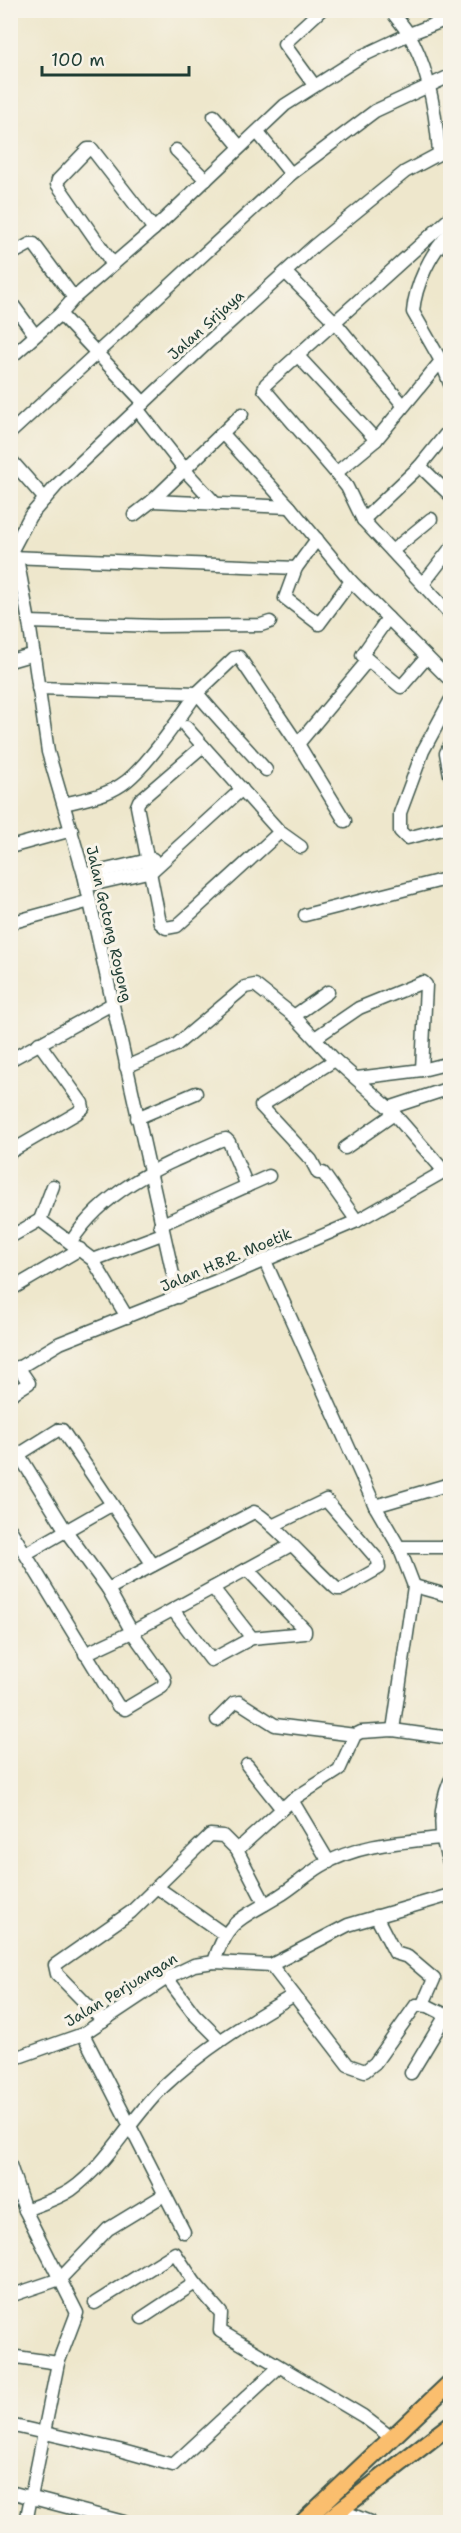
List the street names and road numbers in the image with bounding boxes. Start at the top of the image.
street label: Jalan Srijaya [164,285,249,364]
street label: Jalan Gotong Royong [81,844,137,1004]
street label: Jalan H.B.R. Moetik [157,1223,295,1297]
street label: Jalan Perjuangan [61,1949,181,2031]

